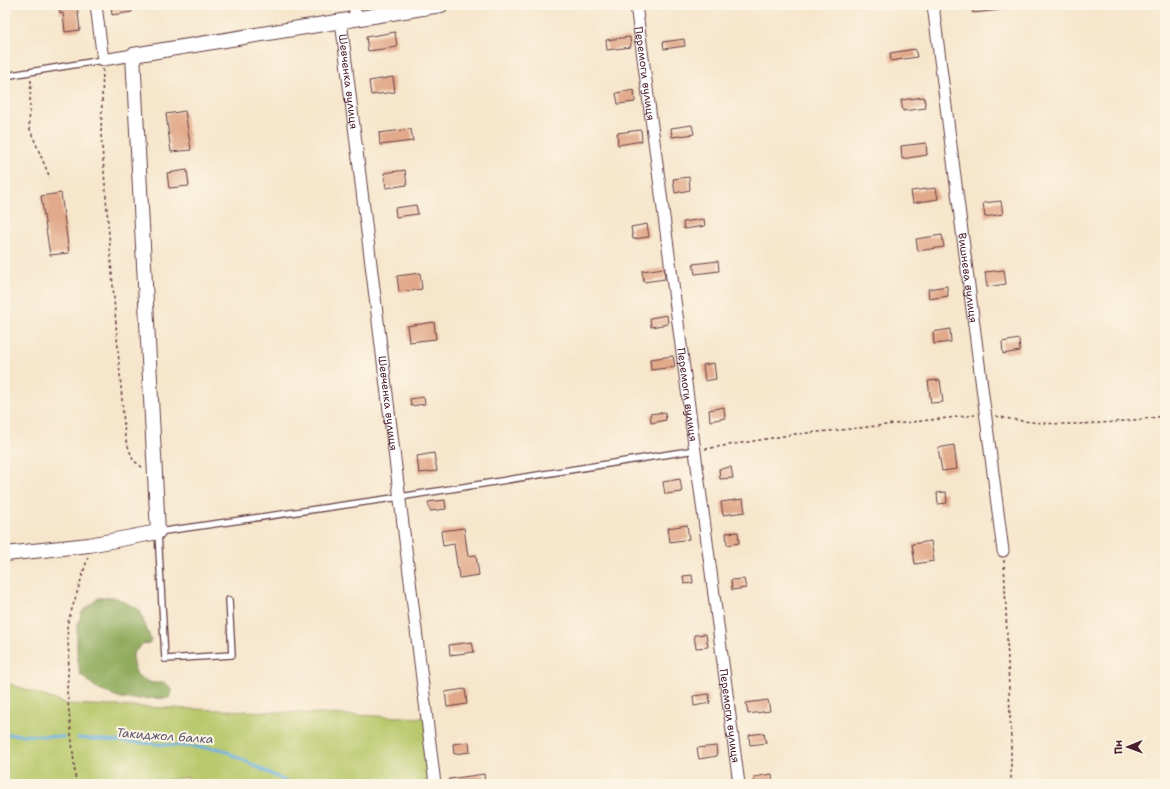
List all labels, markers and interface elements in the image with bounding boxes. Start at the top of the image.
street label: Перемоги вулиця [631,26,658,121]
street label: Шевченка вулиця [335,33,361,130]
street label: Вишнева вулиця [954,232,981,324]
street label: Перемоги вулиця [673,347,701,443]
street label: Шевченка вулиця [374,355,401,452]
street label: Перемоги вулиця [716,668,743,764]
water label: Такиджол балка [116,725,214,747]
north arrow [1108,727,1148,767]
text: Пн [1111,740,1126,755]

